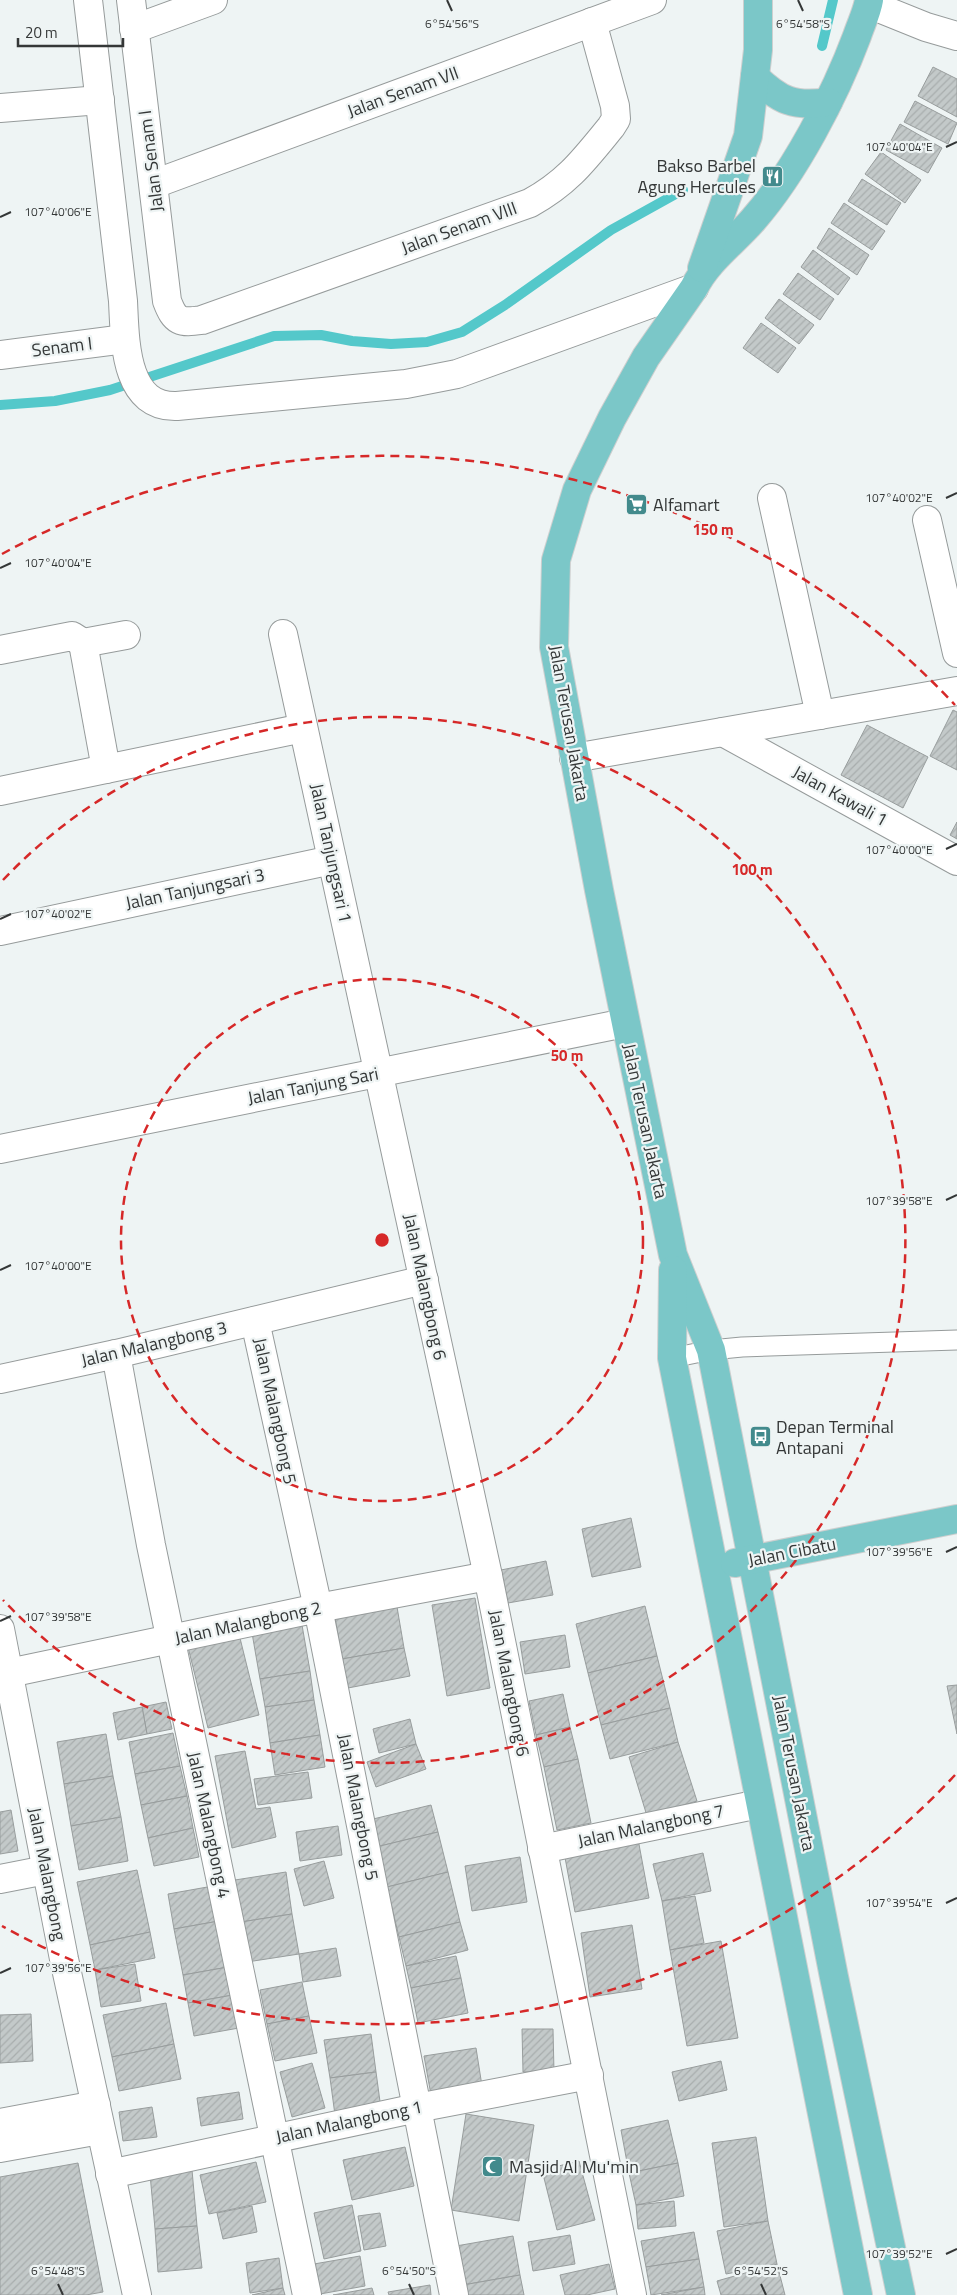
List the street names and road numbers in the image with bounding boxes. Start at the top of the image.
street label: Jalan Senam VII [343,59,462,124]
street label: Jalan Senam I [131,109,170,213]
street label: Jalan Senam VIII [397,194,520,261]
street label: Senam I [30,329,94,364]
street label: Jalan Terusan Jakarta [542,643,597,803]
street label: Jalan Kawali 1 [788,758,893,833]
street label: Jalan Tanjungsari 1 [304,781,359,925]
street label: Jalan Tanjungsari 3 [123,861,267,916]
street label: Jalan Terusan Jakarta [616,1041,675,1201]
street label: Jalan Tanjung Sari [245,1060,381,1111]
street label: Jalan Malangbong 6 [397,1211,454,1363]
street label: Jalan Malangbong 3 [78,1314,230,1373]
street label: Jalan Malangbong 5 [247,1335,304,1487]
street label: Jalan Cibatu [746,1530,838,1573]
street label: Jalan Malangbong 2 [172,1594,324,1651]
street label: Jalan Malangbong 6 [482,1607,537,1759]
street label: Jalan Terusan Jakarta [766,1693,823,1853]
street label: Jalan Malangbong 5 [331,1731,386,1883]
street label: Jalan Malangbong 4 [181,1749,238,1901]
street label: Jalan Malangbong 7 [575,1797,727,1854]
street label: Jalan Malangbong [21,1805,74,1943]
street label: Jalan Malangbong 1 [273,2093,425,2150]

